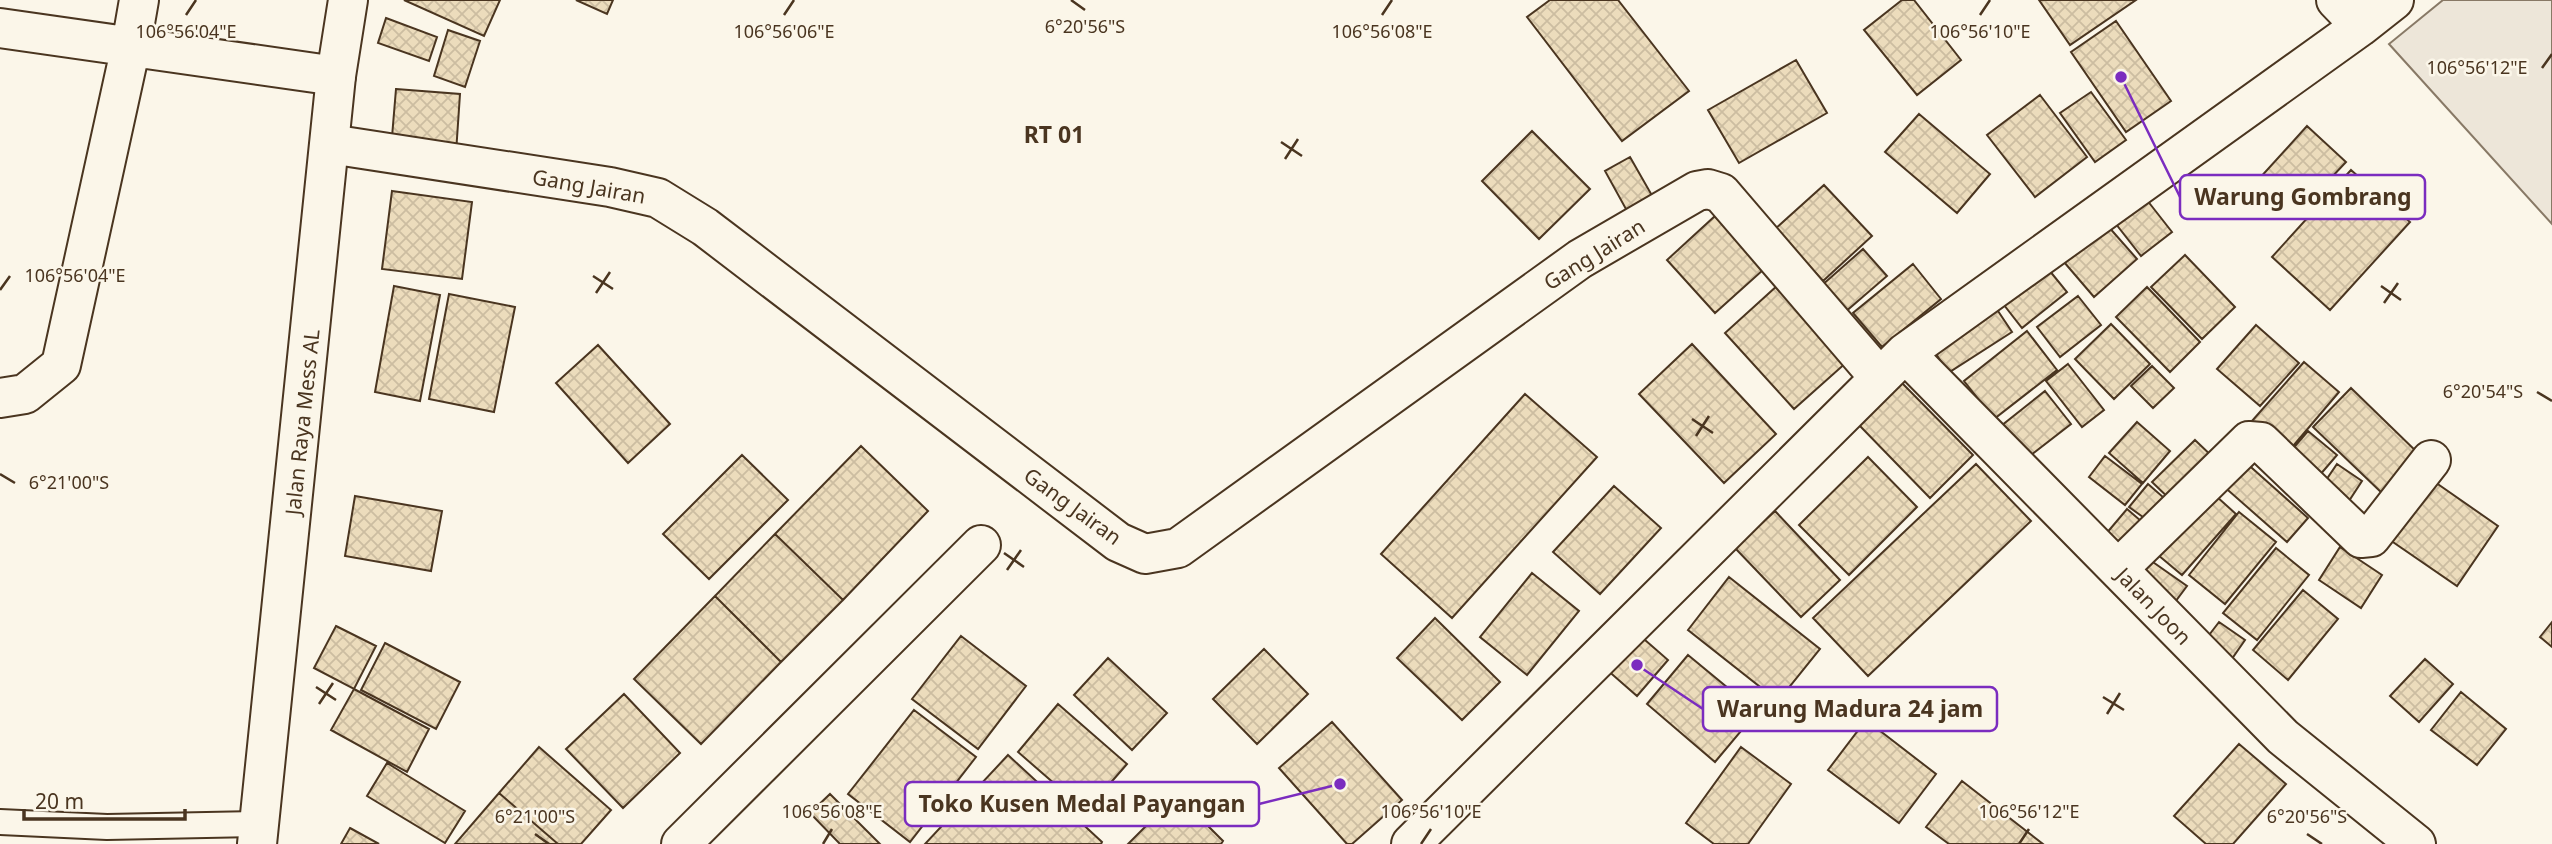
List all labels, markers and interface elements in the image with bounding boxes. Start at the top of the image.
text: 6°20'56"S [1045,14,1125,38]
text: 106°56'04"E [135,19,237,43]
text: 106°56'06"E [733,19,835,43]
text: 106°56'08"E [1331,19,1433,43]
text: 106°56'10"E [1929,19,2031,43]
text: 106°56'12"E [2426,55,2528,79]
district label: RT 01 [1024,118,1084,150]
street label: Gang Jairan [530,162,648,210]
callout: Warung Gombrang [2180,175,2425,219]
text: Warung Gombrang [2194,180,2412,212]
street label: Gang Jairan [1538,212,1650,296]
text: 106°56'04"E [24,263,126,287]
street label: Jalan Raya Mess AL [278,328,326,518]
text: 6°20'54"S [2443,379,2523,403]
street label: Gang Jairan [1019,461,1127,551]
text: 6°21'00"S [29,470,109,494]
street label: Jalan Joon [2109,560,2198,651]
callout: Warung Madura 24 jam [1703,687,1997,731]
text: Warung Madura 24 jam [1717,692,1983,724]
scale bar [24,778,186,822]
callout: Toko Kusen Medal Payangan [905,782,1259,826]
text: 20 m [35,787,84,815]
text: Toko Kusen Medal Payangan [919,787,1245,819]
text: 106°56'08"E [781,799,883,823]
text: 106°56'10"E [1380,799,1482,823]
text: 106°56'12"E [1978,799,2080,823]
text: 6°21'00"S [495,804,575,828]
text: 6°20'56"S [2267,804,2347,828]

